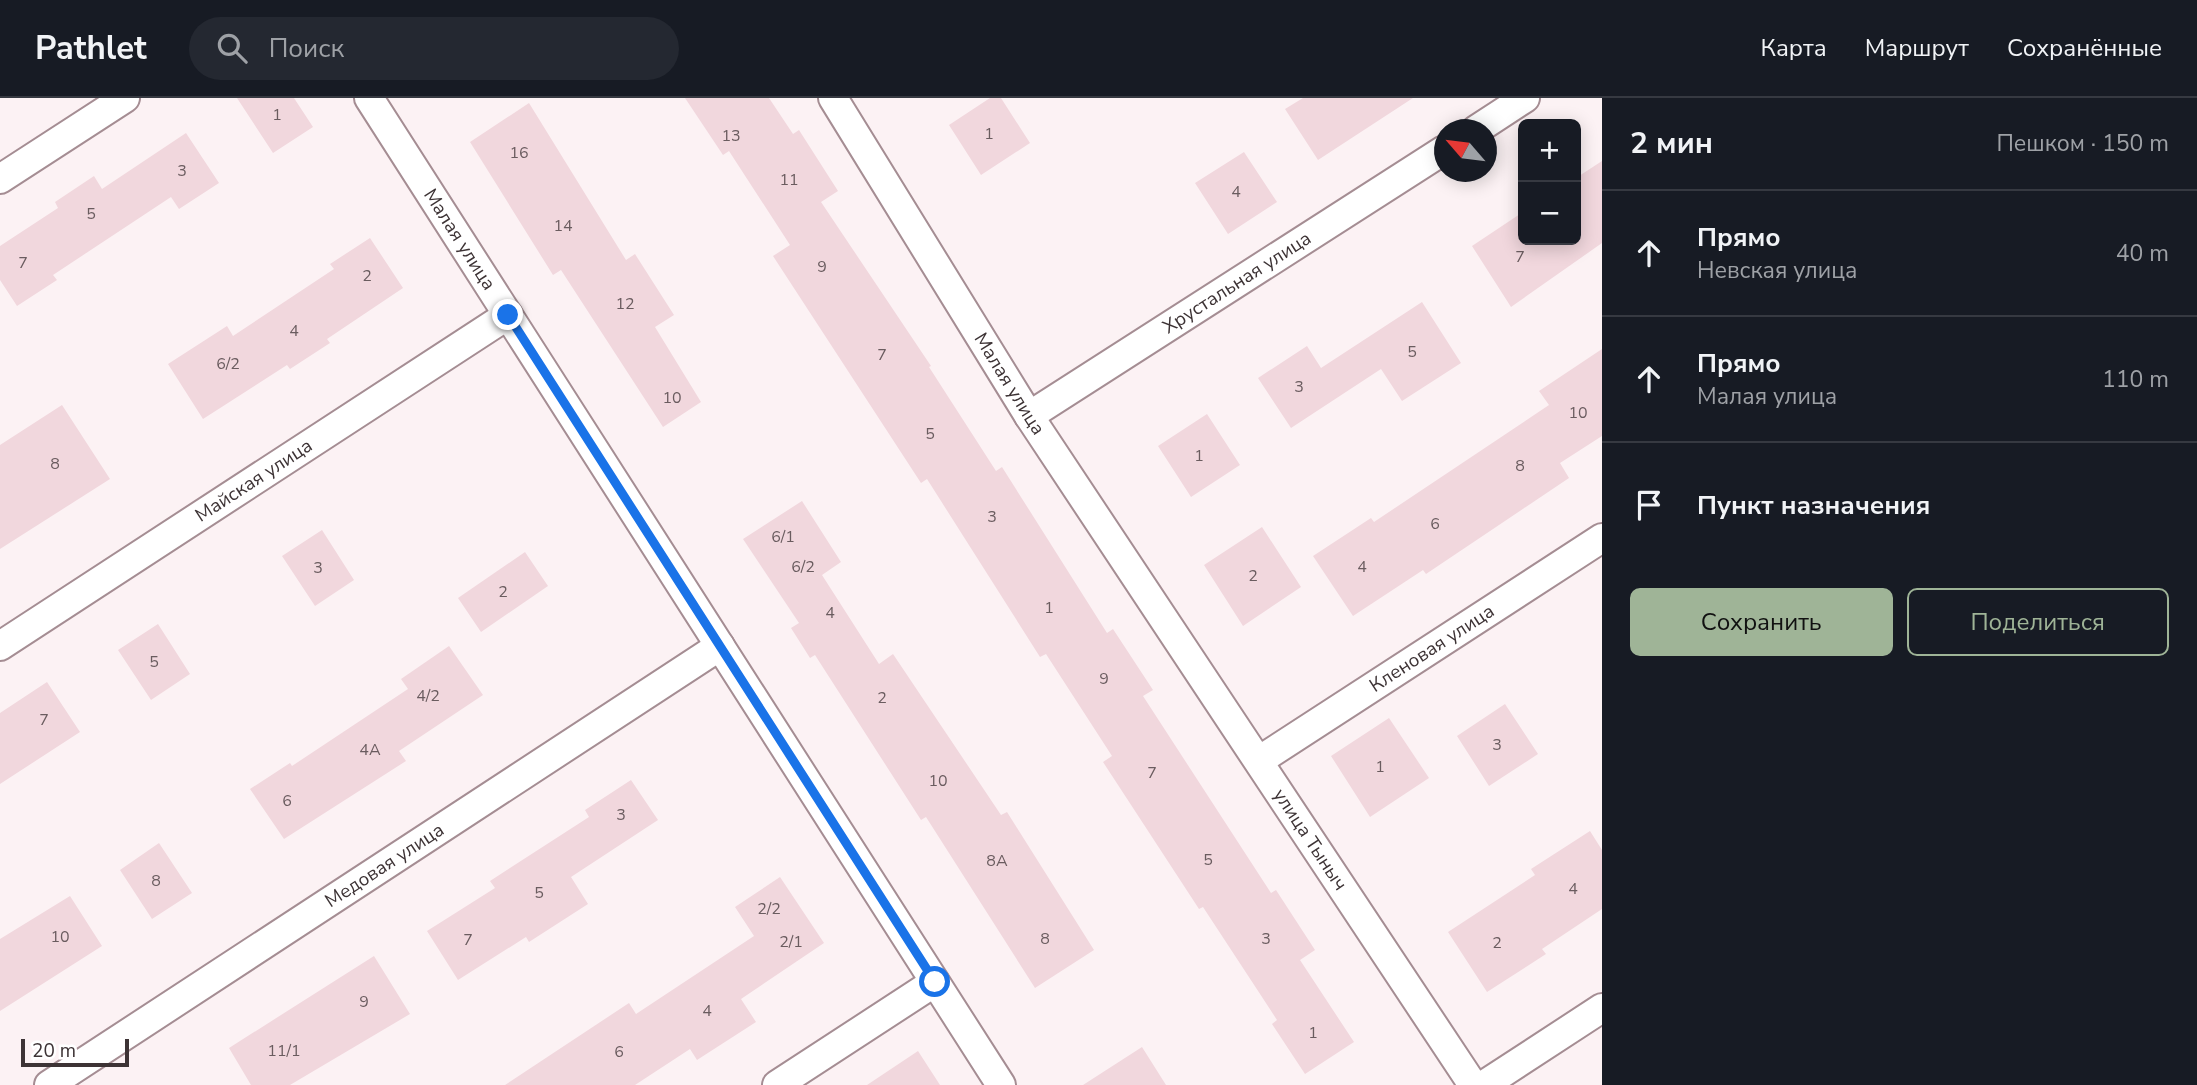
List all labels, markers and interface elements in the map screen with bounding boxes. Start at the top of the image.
search box [189,17,679,80]
text: Pathlet [35,26,147,71]
icon: search [213,29,251,67]
text: Поиск [269,31,344,66]
text: Карта [1761,32,1827,64]
text: Маршрут [1865,32,1969,64]
text: Сохранённые [2007,32,2162,64]
house number: 1 [272,104,282,126]
north arrow [1434,119,1497,182]
map controls [1518,119,1581,245]
button: + [1518,119,1581,182]
house number: 1 [984,123,994,145]
text: 2 мин [1630,123,1713,164]
house number: 13 [721,125,741,147]
text: Пешком · 150 m [1996,128,2169,159]
house number: 16 [509,142,529,164]
house number: 3 [177,160,187,182]
house number: 11 [779,169,799,191]
house number: 4 [1231,181,1241,203]
button: − [1518,182,1581,245]
street label: Малая улица [417,184,502,295]
house number: 5 [86,203,96,225]
house number: 14 [553,215,573,237]
text: Прямо [1697,220,1781,255]
street label: Хрустальная улица [1158,225,1316,340]
icon: ahead [1630,234,1668,272]
text: 40 m [2116,238,2169,269]
house number: 7 [1515,246,1525,268]
house number: 7 [18,252,28,274]
text: Невская улица [1697,255,1857,286]
house number: 9 [817,256,827,278]
house number: 2 [362,265,372,287]
house number: 12 [615,293,635,315]
route end [492,299,523,330]
house number: 4 [289,320,299,342]
street label: Малая улица [968,328,1051,440]
house number: 5 [1407,341,1417,363]
house number: 7 [877,344,887,366]
text: Прямо [1697,346,1781,381]
house number: 6/2 [216,353,240,375]
icon: ahead [1630,360,1668,398]
text: 110 m [2102,364,2169,395]
house number: 3 [1294,376,1304,398]
text: Малая улица [1697,381,1837,412]
house number: 10 [662,387,682,409]
house number: 10 [1568,402,1588,424]
house number: 5 [925,423,935,445]
street label: Майская улица [190,433,318,528]
house number: 1 [1194,445,1204,467]
house number: 8 [50,453,60,475]
house number: 8 [1515,455,1525,477]
icon: arrive [1630,486,1668,524]
text: Пункт назначения [1697,488,1930,523]
house number: 3 [987,506,997,528]
house number: 6 [1430,513,1440,535]
house number: 6/1 [771,526,795,548]
house number: 6/2 [791,556,815,578]
house number: 4 [1357,556,1367,578]
house number: 3 [313,557,323,579]
house number: 2 [1248,565,1258,587]
house number: 2 [498,581,508,603]
button: Сохранить [1630,588,1893,656]
button: Поделиться [1907,588,2169,656]
house number: 1 [1044,597,1054,619]
street label: Кленовая улица [1364,598,1499,699]
house number: 4 [825,602,835,624]
house number: 5 [149,651,159,673]
house number: 9 [1099,668,1109,690]
house number: 4/2 [416,685,440,707]
house number: 2 [877,687,887,709]
house number: 7 [39,709,49,731]
house number: 3 [1492,734,1502,756]
house number: 4А [359,739,381,761]
house number: 1 [1375,756,1385,778]
house number: 7 [1147,762,1157,784]
house number: 10 [928,770,948,792]
street label: улица Тыныч [1267,784,1353,896]
house number: 6 [282,790,292,812]
house number: 3 [616,804,626,826]
street label: Медовая улица [320,817,449,914]
house number: 5 [1203,849,1213,871]
house number: 8А [986,850,1008,872]
house number: 8 [151,870,161,892]
house number: 4 [1568,878,1578,900]
house number: 5 [534,882,544,904]
house number: 2/2 [757,898,781,920]
house number: 10 [50,926,70,948]
house number: 8 [1040,928,1050,950]
house number: 3 [1261,928,1271,950]
house number: 7 [463,929,473,951]
house number: 2/1 [779,931,803,953]
house number: 2 [1492,932,1502,954]
route start [919,966,950,997]
house number: 9 [359,991,369,1013]
house number: 4 [702,1000,712,1022]
house number: 1 [1308,1022,1318,1044]
scale bar [21,1036,130,1068]
text: 20 m [32,1038,76,1064]
house number: 11/1 [267,1040,301,1062]
house number: 6 [614,1041,624,1063]

